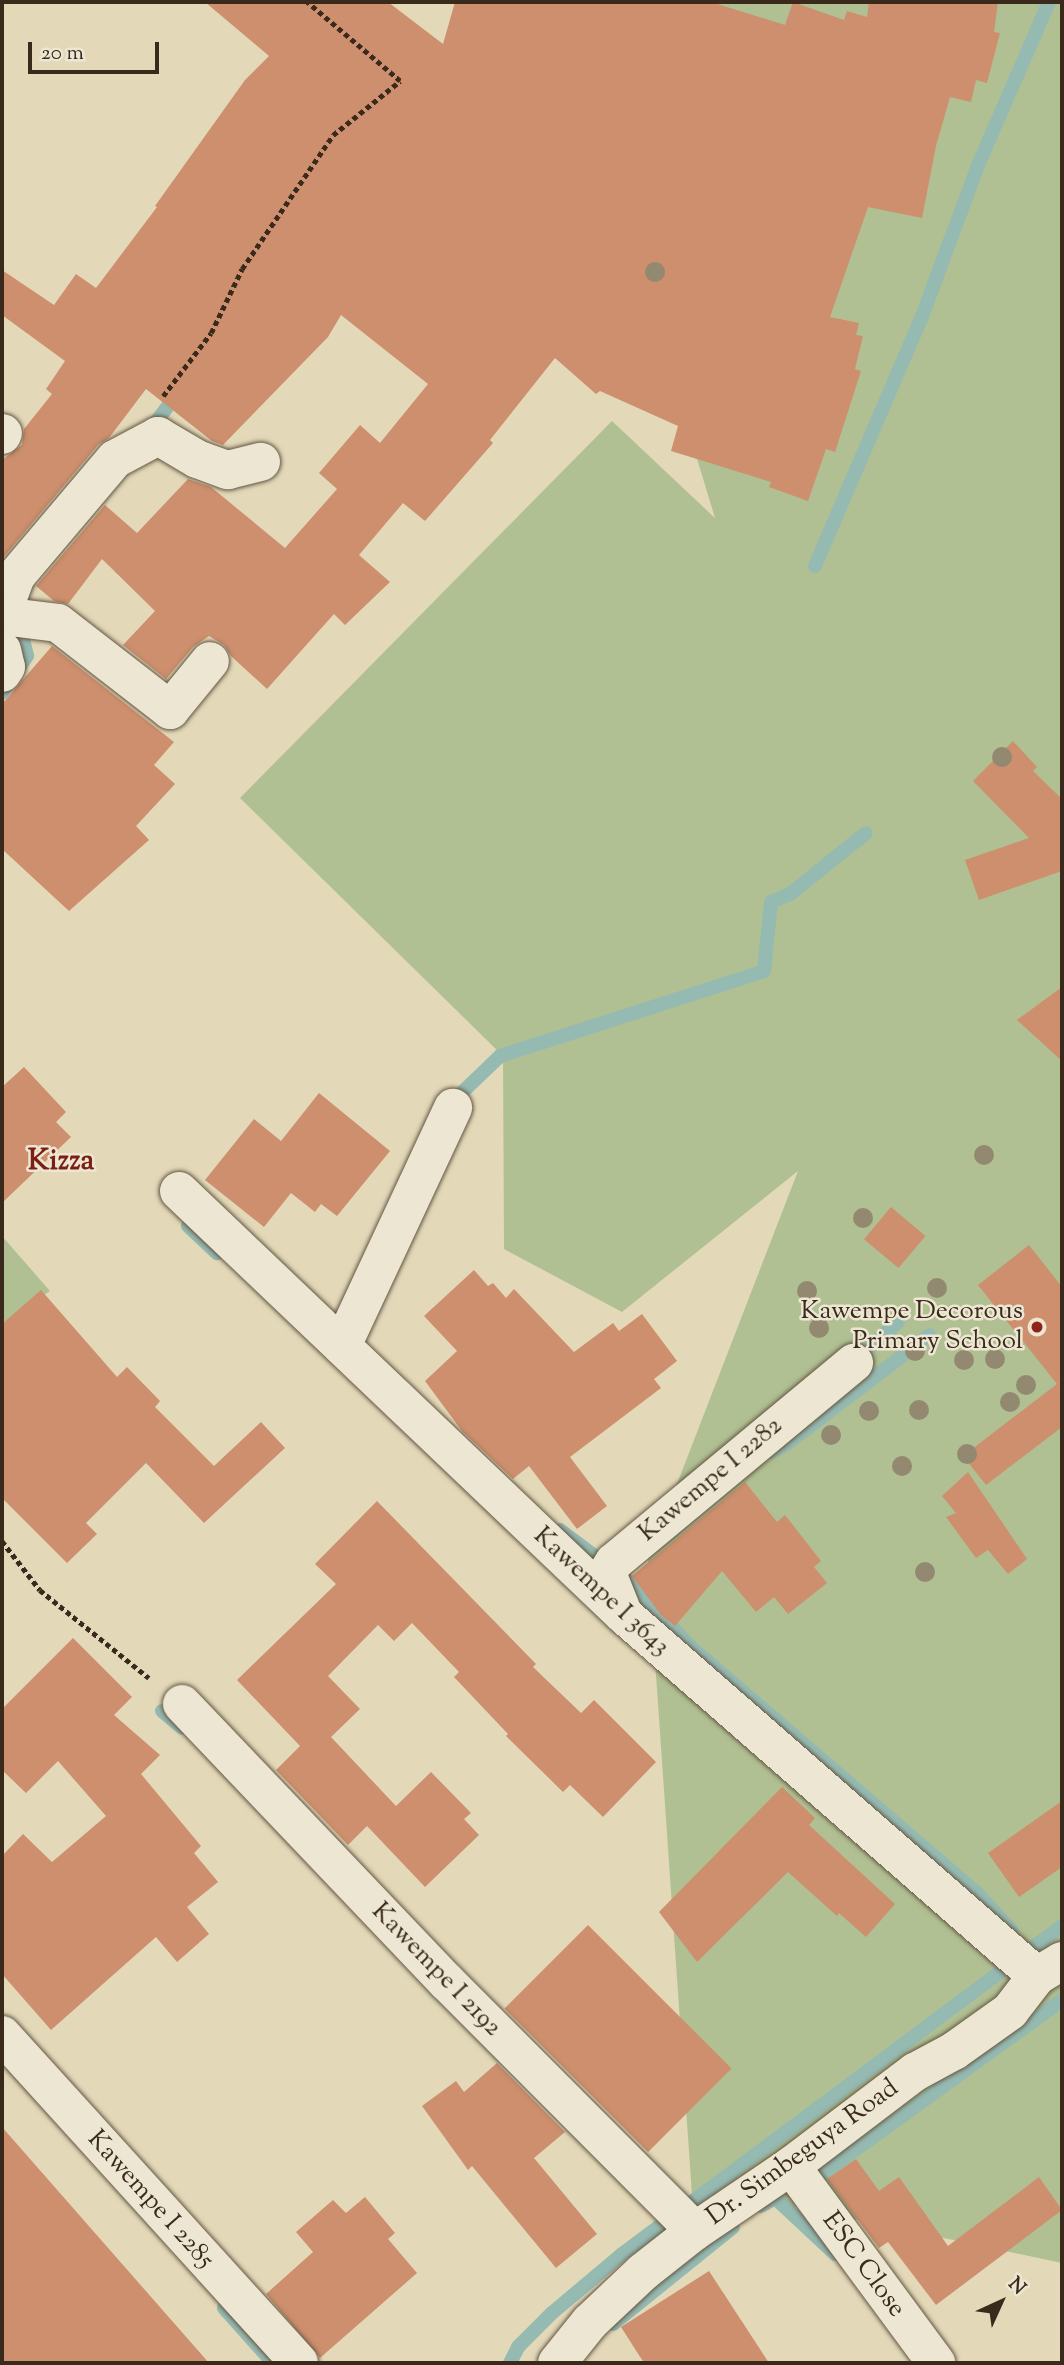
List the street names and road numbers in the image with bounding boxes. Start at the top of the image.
street label: Kawempe I 2282 [633,1411,789,1549]
street label: Kawempe I 3643 [526,1521,676,1663]
street label: Kawempe I 2192 [364,1897,508,2043]
street label: Dr. Simbeguya Road [701,2073,905,2233]
street label: Kawempe I 2285 [80,2125,220,2275]
street label: ESC Close [814,2206,912,2324]

